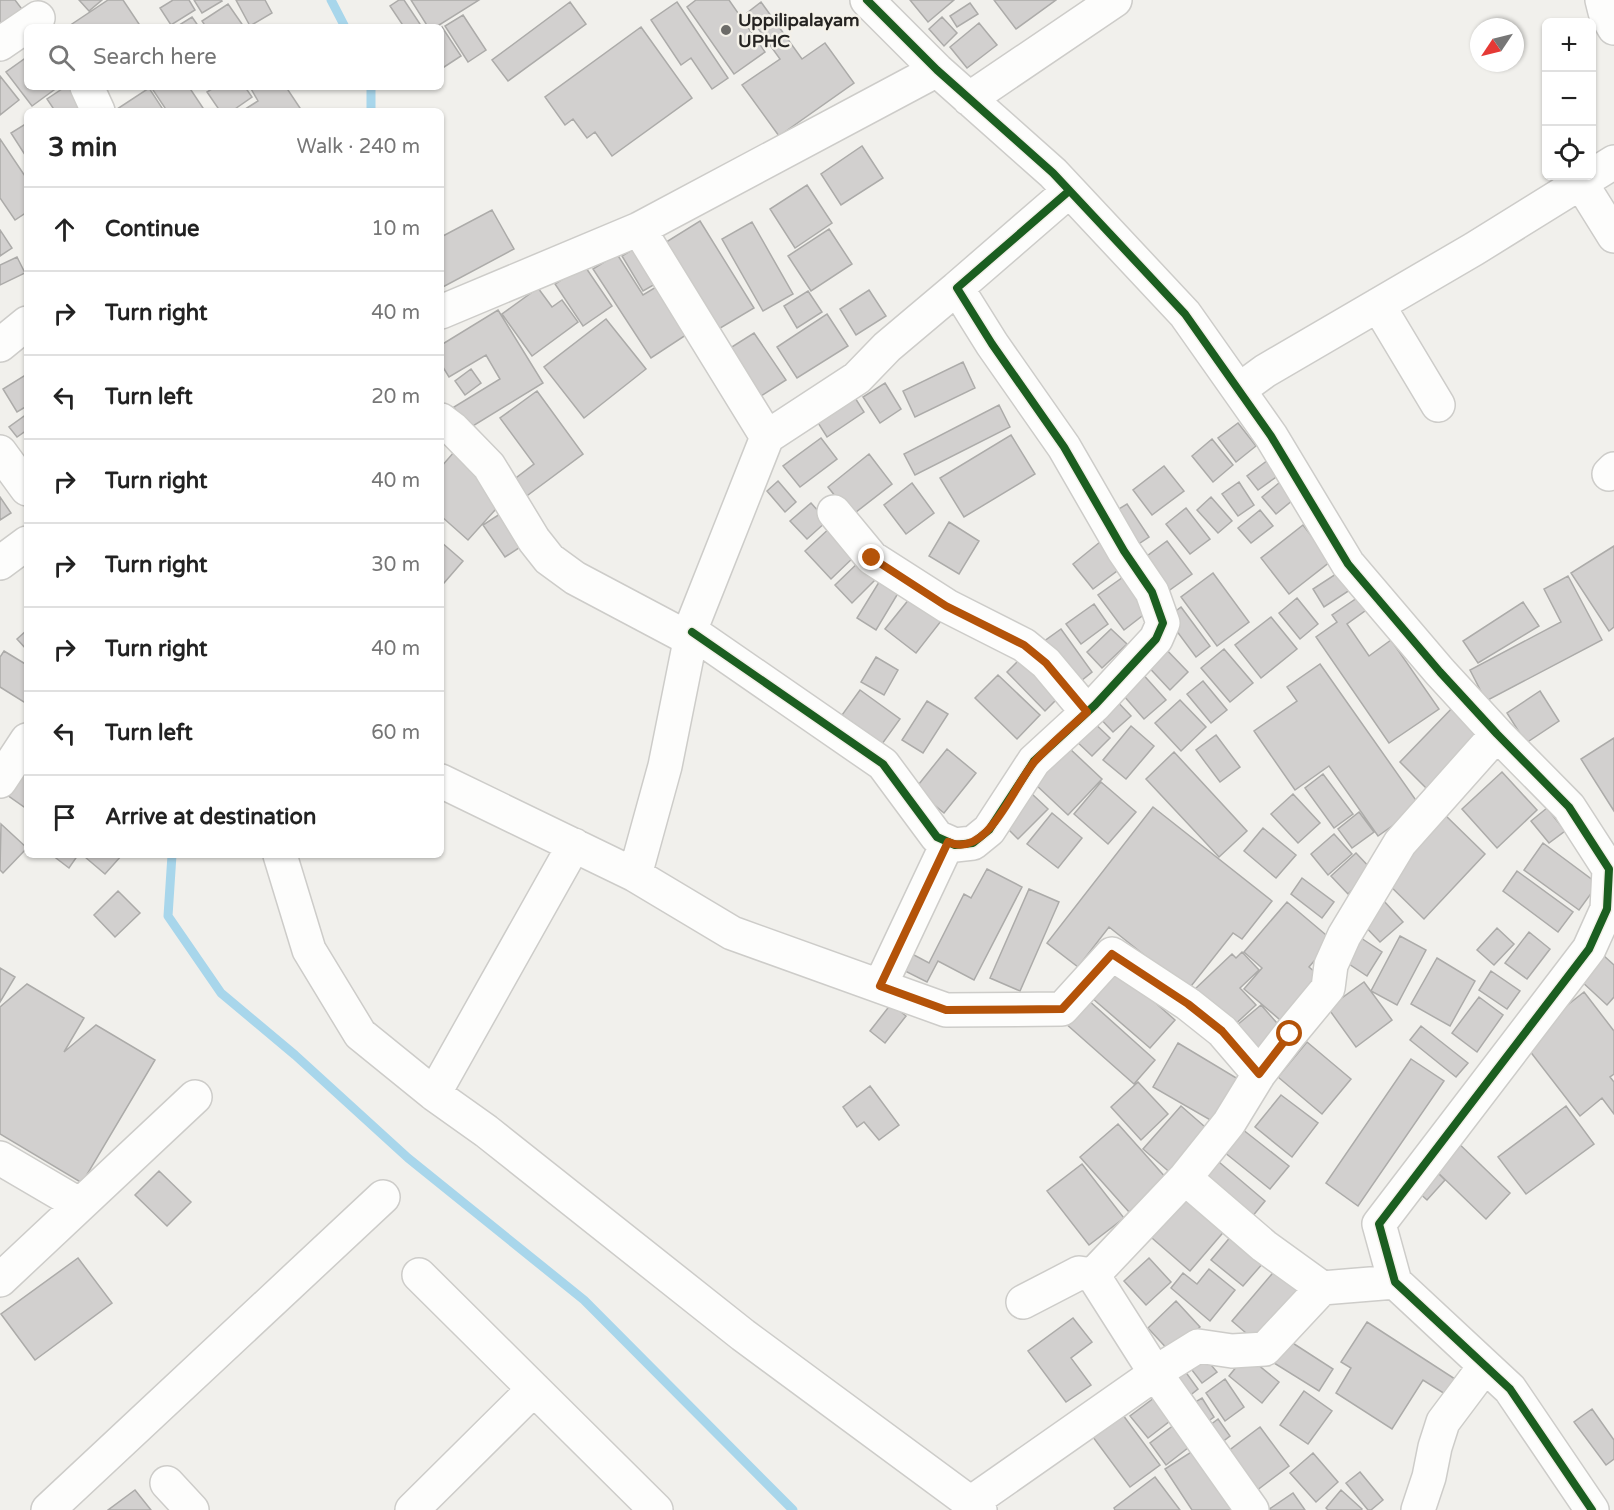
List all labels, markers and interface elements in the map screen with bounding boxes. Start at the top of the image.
place label: Uppilipalayam UPHC [738,9,860,52]
north arrow [1470,18,1524,72]
map controls [1542,18,1596,180]
button: + [1542,18,1596,72]
marker: Uppilipalayam UPHC [719,23,733,37]
search box [24,24,444,90]
icon: search [45,41,78,74]
text: Search here [93,44,217,70]
button: − [1542,72,1596,126]
button: locate [1542,126,1596,180]
text: 3 min [48,132,117,163]
text: Walk · 240 m [297,135,420,159]
icon: ahead [48,213,81,246]
text: Continue [105,216,200,242]
text: 10 m [371,217,420,241]
icon: right [48,297,81,330]
text: Turn right [105,300,207,326]
text: 40 m [371,301,420,325]
icon: left [48,381,81,414]
text: Turn left [105,384,193,410]
text: 20 m [371,385,420,409]
icon: right [48,465,81,498]
text: Turn right [105,468,207,494]
text: 40 m [371,469,420,493]
route end [858,544,884,570]
icon: right [48,549,81,582]
text: Turn right [105,552,207,578]
text: 30 m [371,553,420,577]
icon: right [48,633,81,666]
text: Turn right [105,636,207,662]
text: 40 m [371,637,420,661]
icon: left [48,717,81,750]
text: Turn left [105,720,193,746]
text: 60 m [371,721,420,745]
icon: arrive [48,801,81,834]
text: Arrive at destination [105,804,316,830]
route start [1276,1020,1302,1046]

